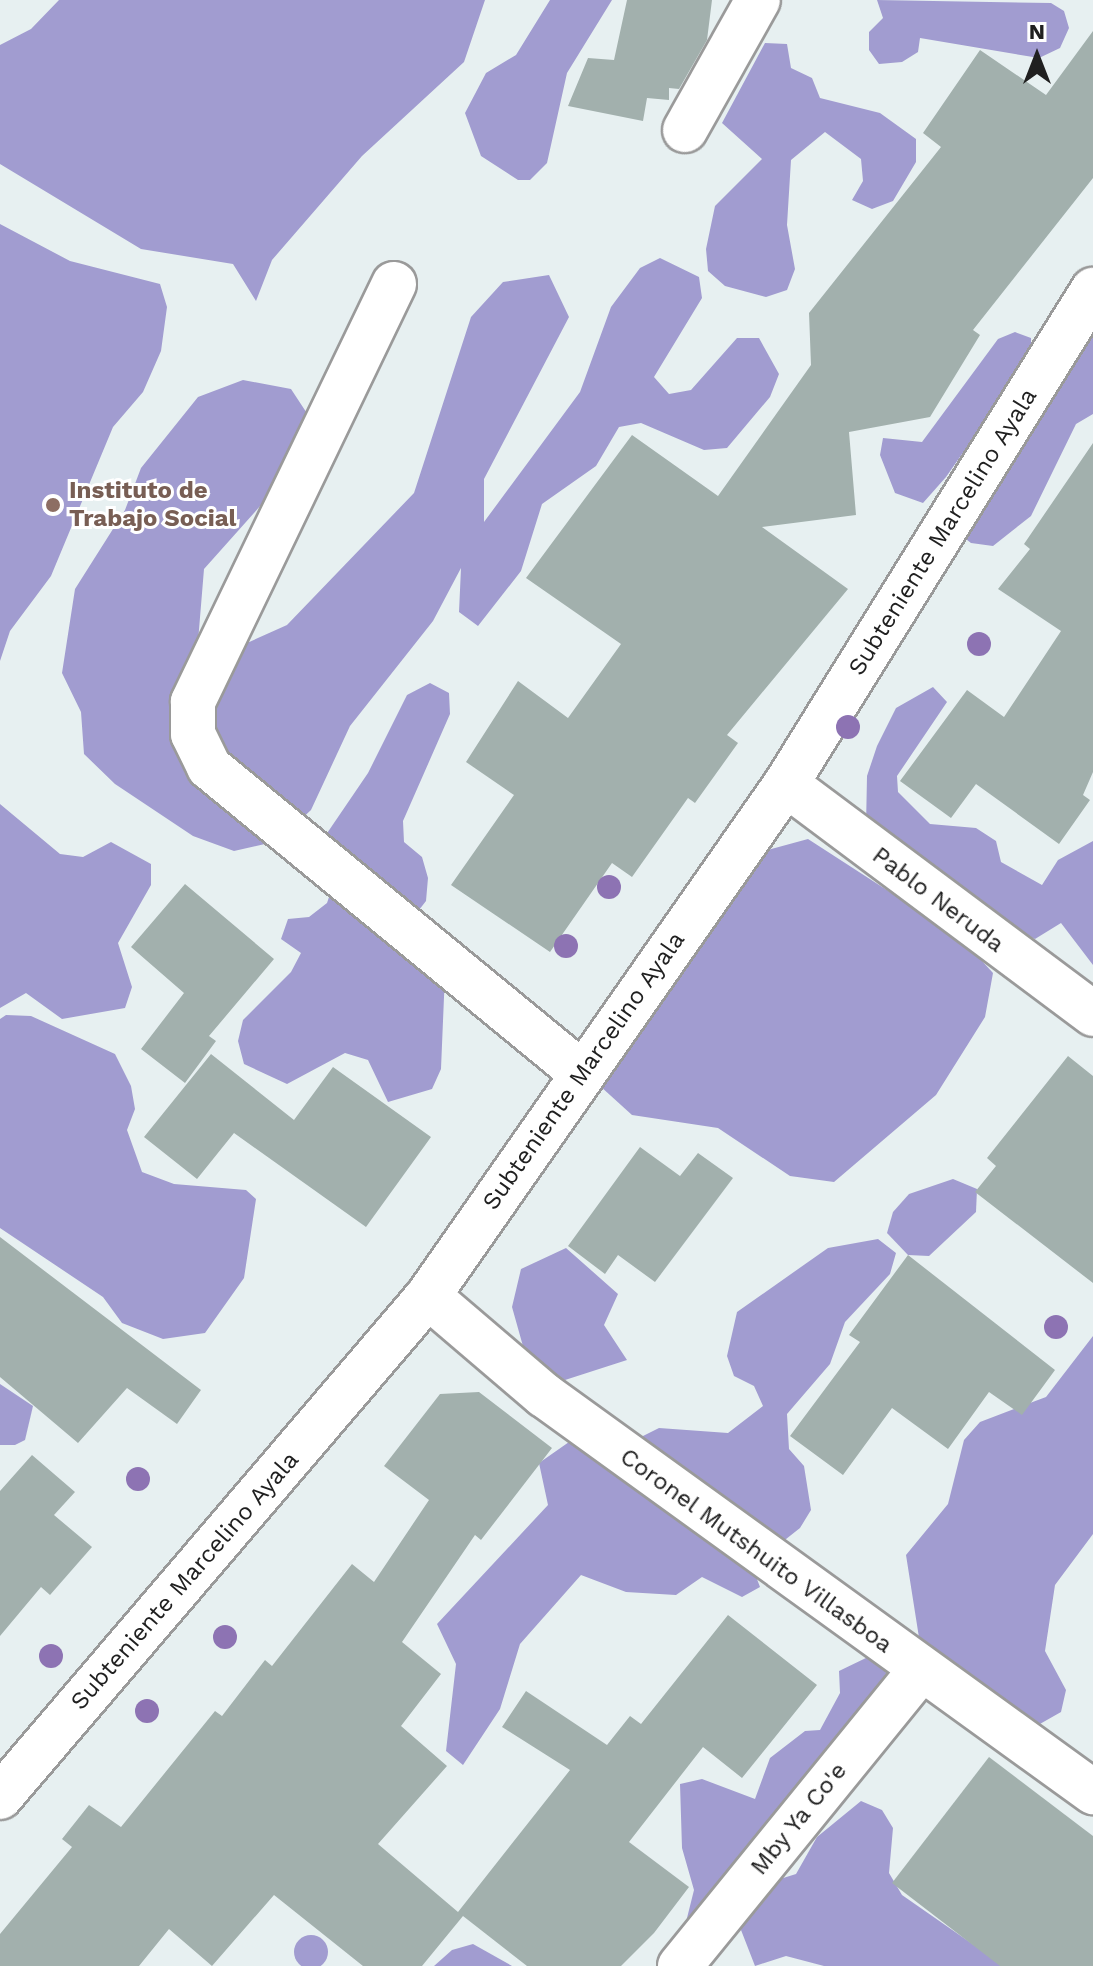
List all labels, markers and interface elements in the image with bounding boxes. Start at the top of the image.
north arrow [997,16,1077,96]
text: N [1029,19,1045,44]
street label: Subteniente Marcelino Ayala [842,383,1044,681]
place label: Instituto de Trabajo Social [69,477,236,533]
marker: Instituto de Trabajo Social [44,496,62,514]
street label: Pablo Neruda [866,841,1010,959]
street label: Subteniente Marcelino Ayala [476,926,692,1216]
street label: Coronel Mutshuito Villasboa [614,1442,898,1660]
street label: Subteniente Marcelino Ayala [65,1446,305,1716]
street label: Mby Ya Co'e [744,1756,854,1882]

